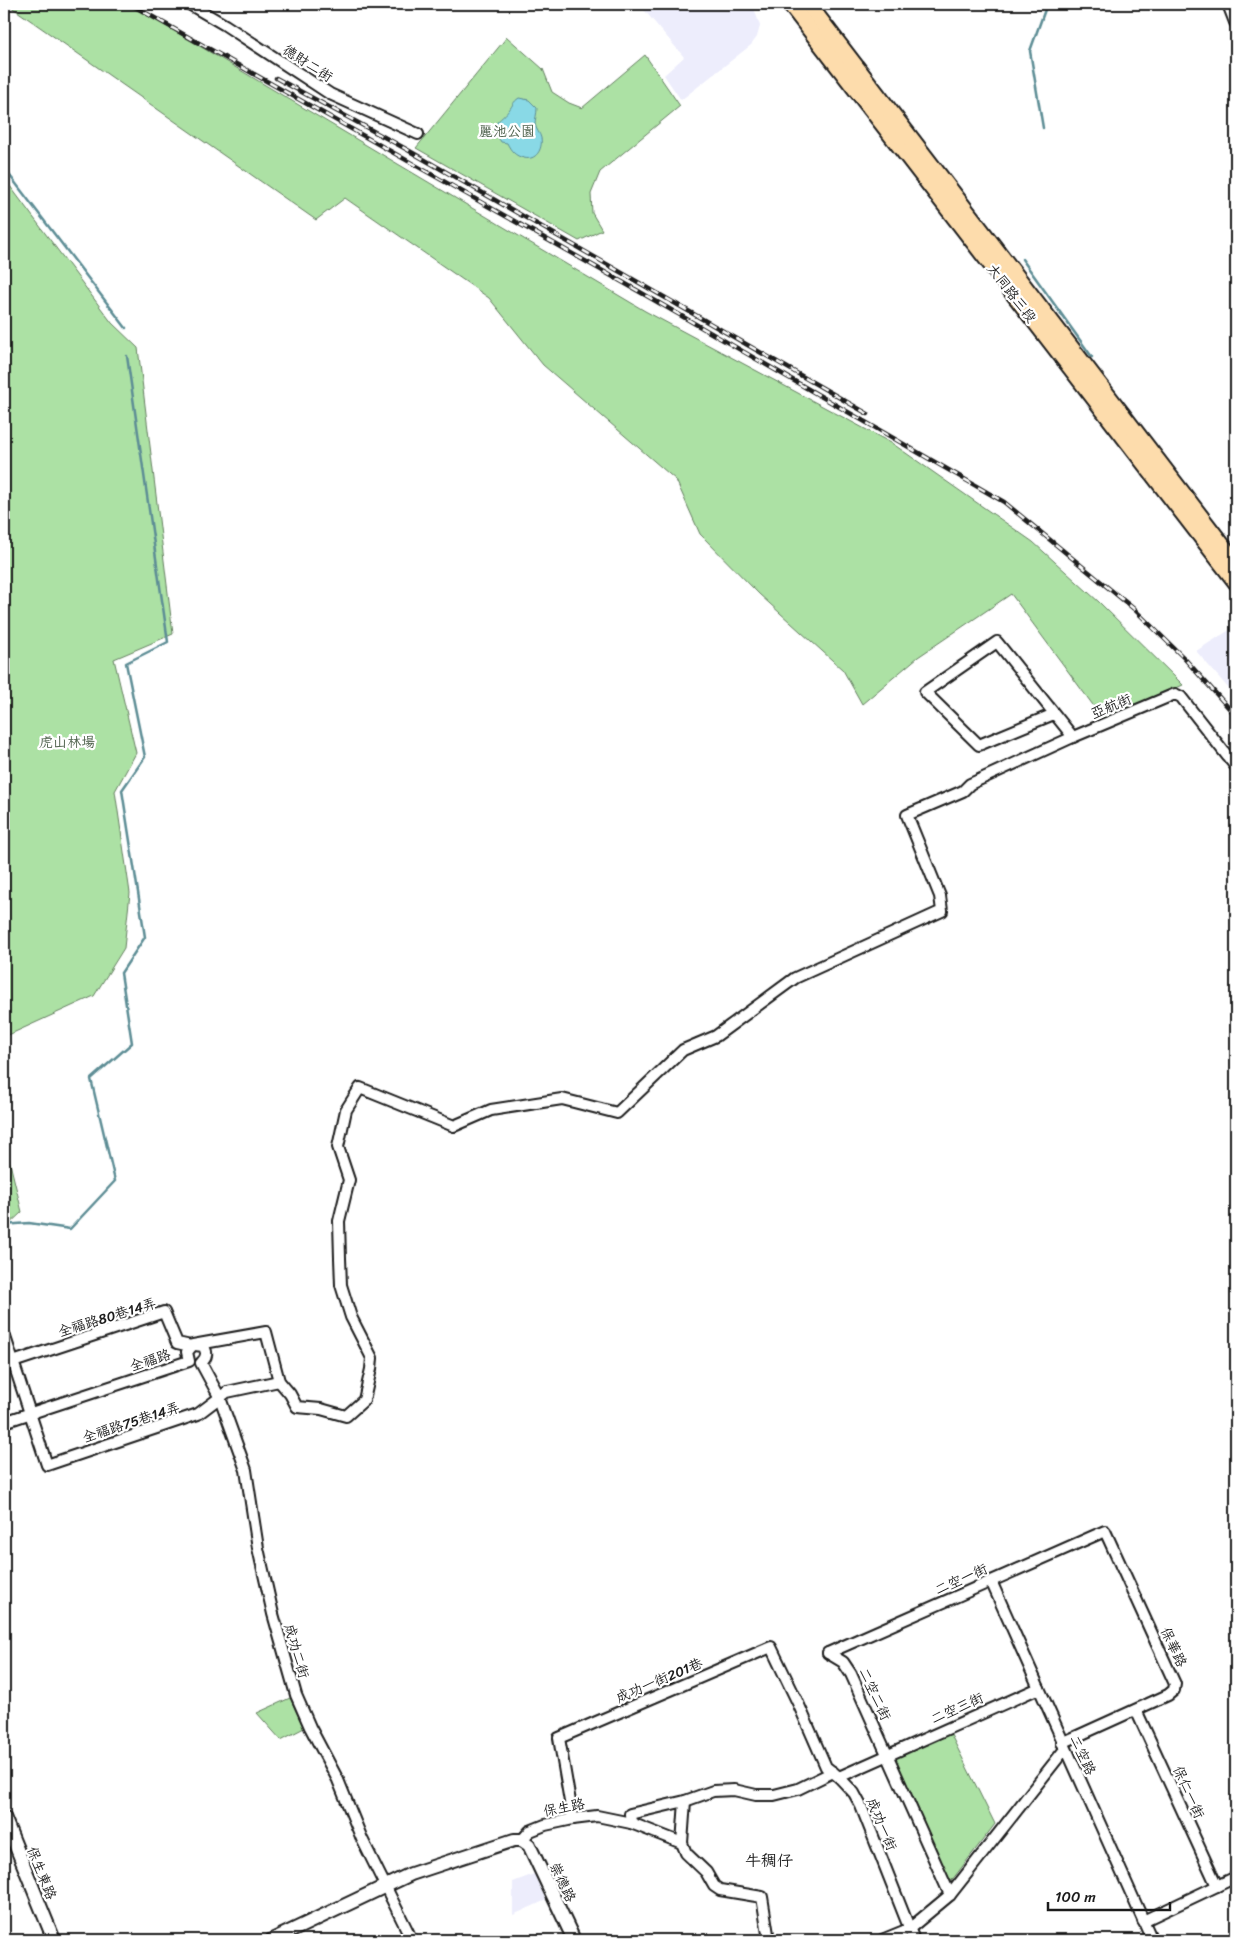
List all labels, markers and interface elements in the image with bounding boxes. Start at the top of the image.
street label: 德財二街 [277,38,338,89]
park label: 麗池公園 [479,119,535,144]
street label: 大同路三段 [980,258,1043,329]
street label: 亞航街 [1087,687,1135,726]
park label: 虎山林場 [39,730,95,755]
street label: 全福路80巷14弄 [55,1291,160,1344]
street label: 全福路 [126,1342,174,1379]
street label: 全福路75巷14弄 [79,1395,183,1450]
street label: 二空一街 [931,1557,992,1602]
street label: 成功二街 [277,1621,316,1681]
street label: 保華路 [1153,1623,1194,1672]
street label: 成功一街201巷 [612,1650,708,1710]
street label: 二空二街 [851,1664,898,1725]
street label: 二空三街 [927,1686,988,1731]
street label: 二空路 [1062,1731,1103,1780]
street label: 保仁一街 [1166,1762,1211,1823]
street label: 保生路 [541,1791,587,1824]
street label: 成功一街 [859,1794,904,1855]
street label: 保生東路 [19,1843,64,1904]
district label: 牛稠仔 [745,1846,793,1875]
street label: 崇德路 [542,1858,583,1907]
scale bar [1048,1879,1170,1911]
text: 100 m [1055,1884,1096,1910]

